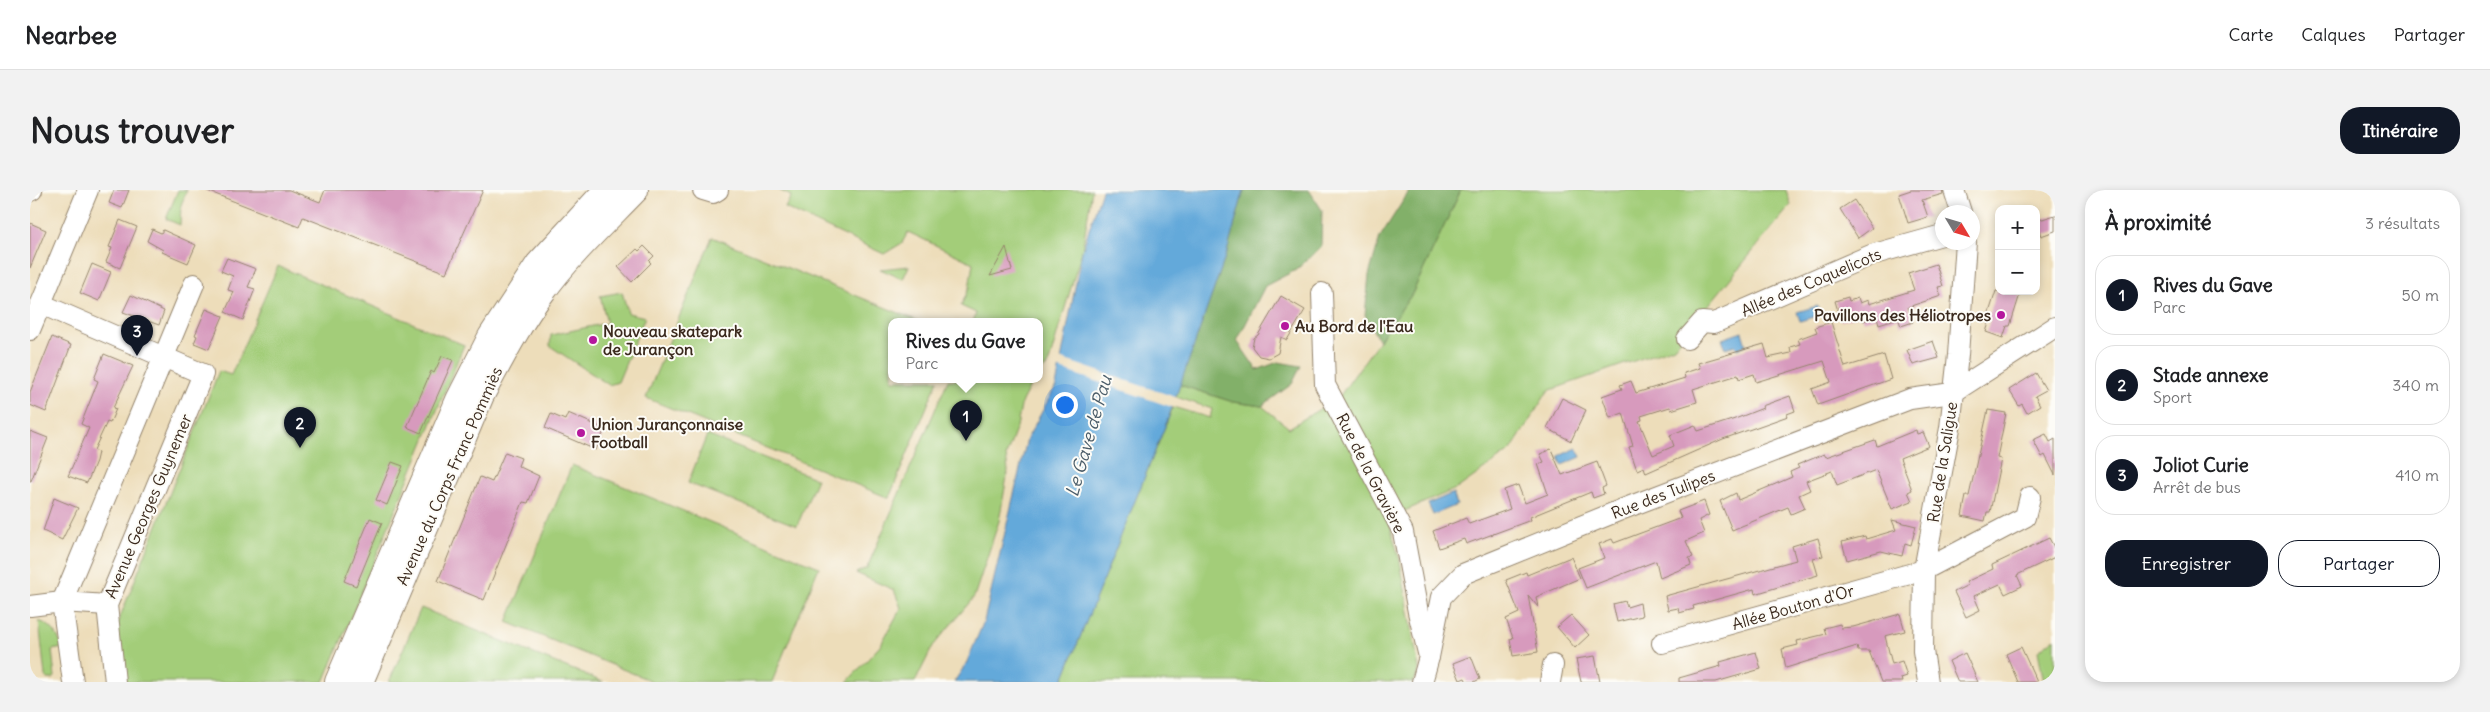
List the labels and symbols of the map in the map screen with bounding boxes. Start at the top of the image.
north arrow [1935,205,1980,250]
street label: Allée des Coquelicots [1738,243,1884,321]
place label: Pavillons des Héliotropes [1814,305,1991,326]
marker: Pavillons des Héliotropes [1995,309,2007,321]
pin: 3 [121,315,153,356]
place label: Au Bord de l'Eau [1295,316,1414,336]
marker: Au Bord de l'Eau [1279,320,1291,332]
place label: Nouveau skatepark de Jurançon [603,321,742,360]
marker: Nouveau skatepark de Jurançon [587,334,599,346]
street label: Avenue du Corps Franc Pommiès [392,364,506,588]
water label: Le Gave de Pau [1060,371,1117,499]
your location [1052,392,1078,418]
pin: 1 [950,400,982,441]
street label: Rue de la Saligue [1923,400,1961,524]
pin: 2 [284,407,316,448]
street label: Avenue Georges Guynemer [100,410,196,601]
street label: Rue de la Gravière [1332,410,1410,536]
place label: Union Jurançonnaise Football [591,414,743,452]
marker: Union Jurançonnaise Football [575,427,587,439]
street label: Rue des Tulipes [1608,465,1718,523]
street label: Allée Bouton d'Or [1730,580,1857,634]

